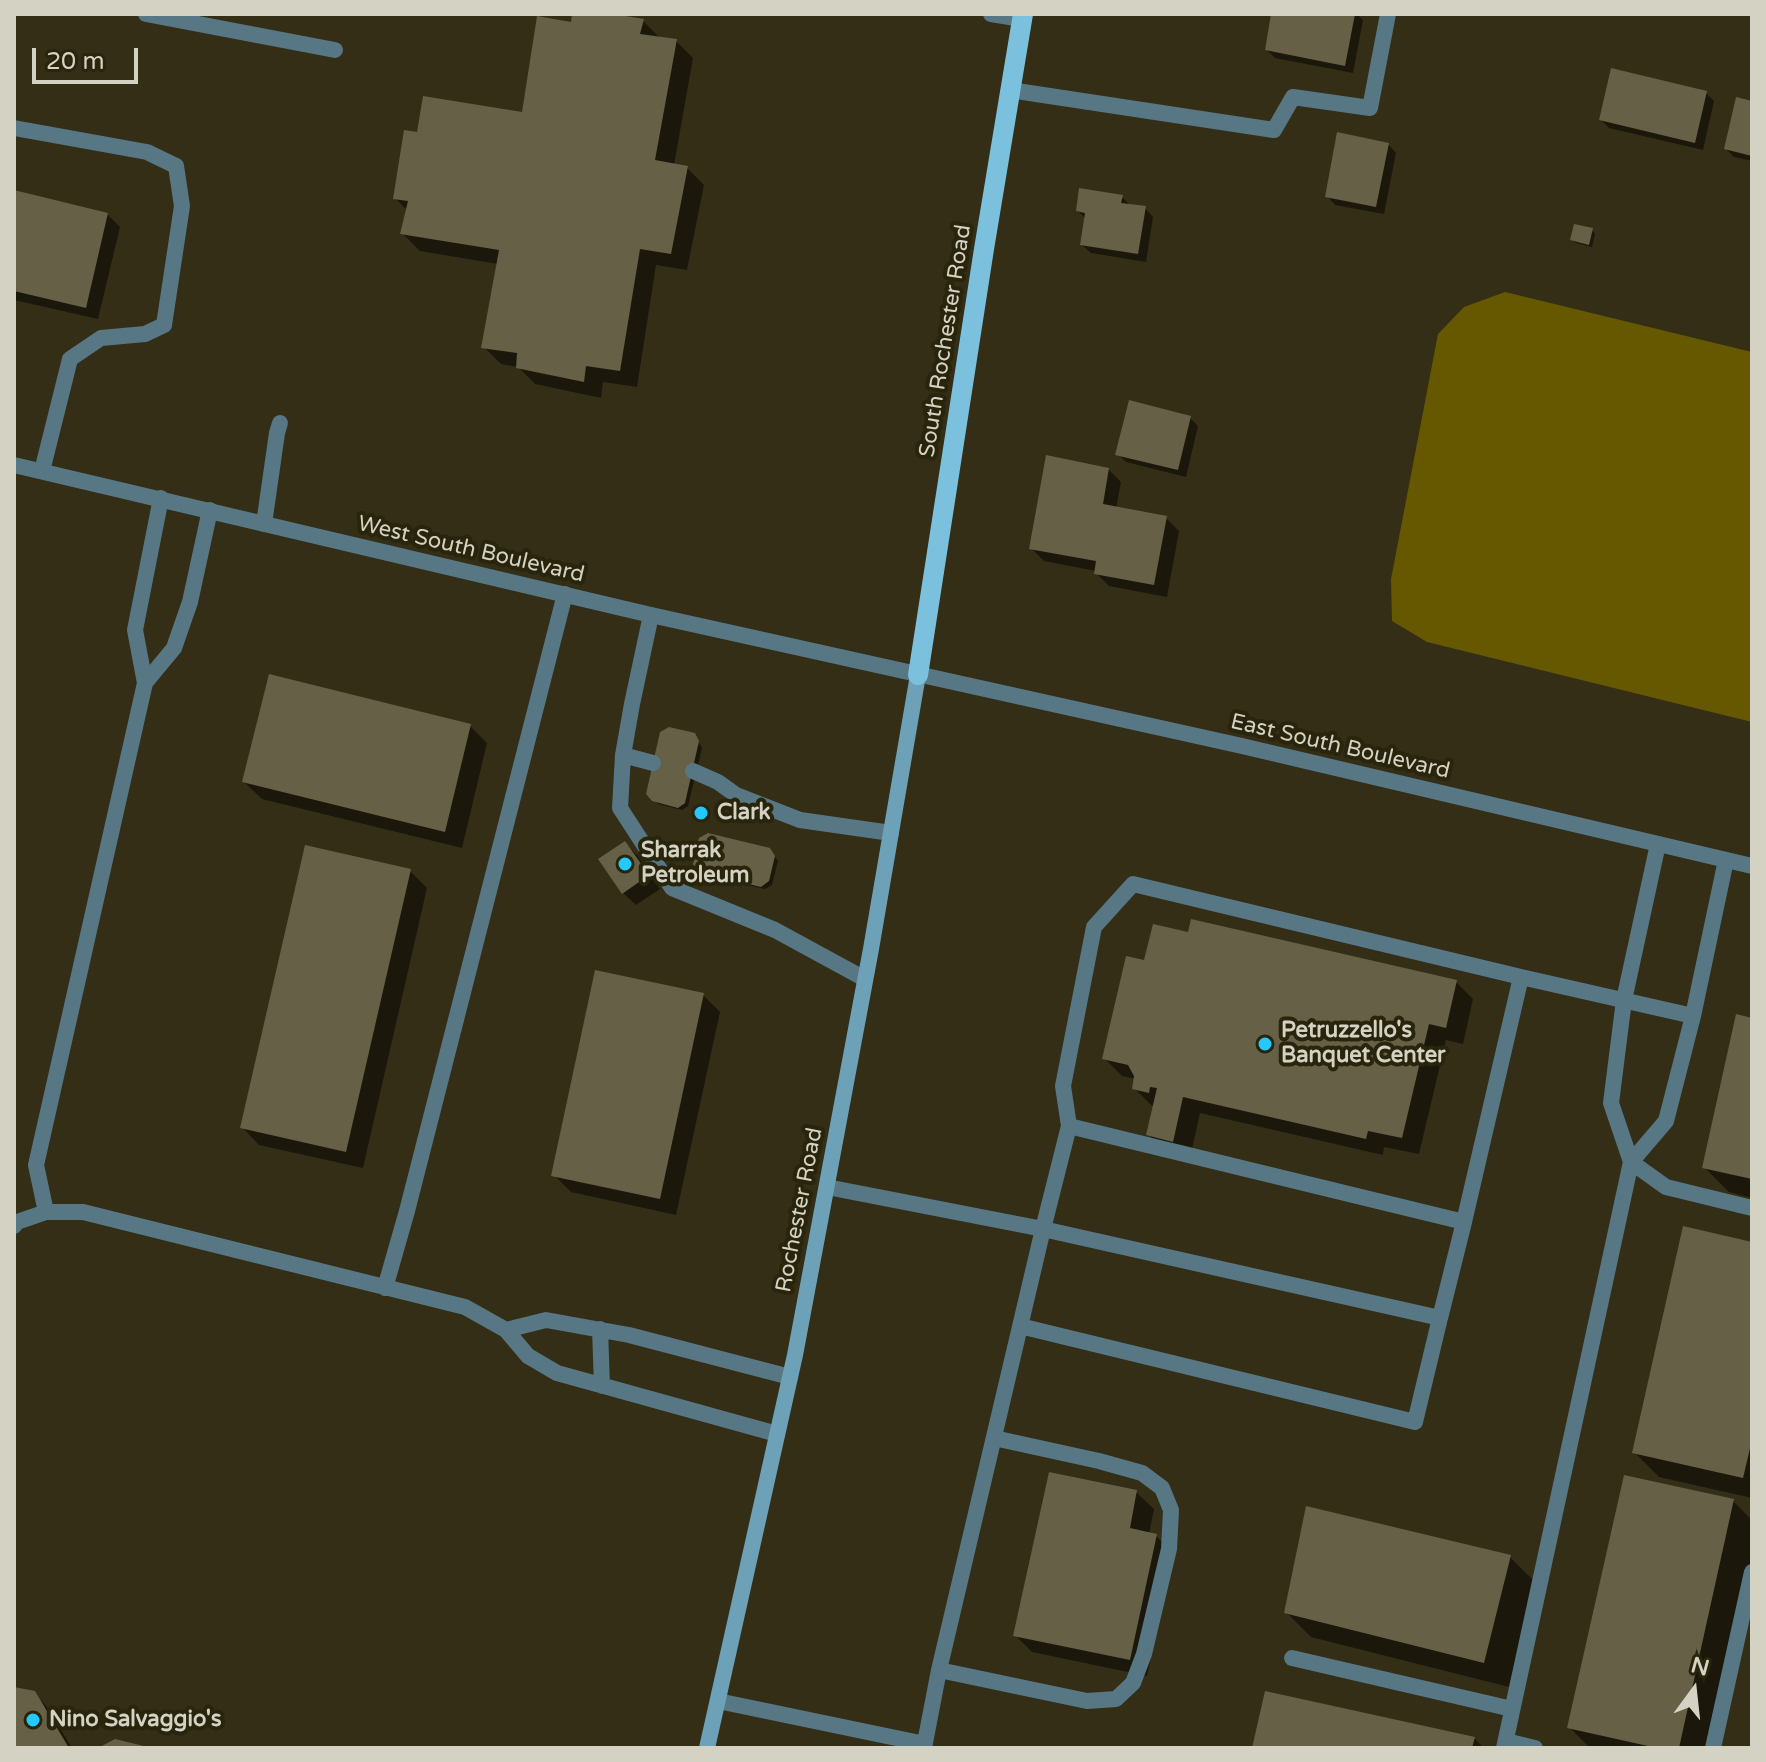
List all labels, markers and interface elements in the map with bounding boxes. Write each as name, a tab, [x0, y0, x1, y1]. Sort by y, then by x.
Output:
scale bar	[36, 32, 142, 82]
text: 20 m	[46, 47, 104, 76]
street label: South Rochester Road	[915, 223, 977, 459]
street label: West South Boulevard	[355, 511, 587, 589]
street label: East South Boulevard	[1228, 709, 1452, 785]
place label: Clark	[717, 800, 771, 826]
marker: Clark	[692, 804, 710, 822]
place label: Sharrak Petroleum	[641, 838, 749, 890]
marker: Sharrak Petroleum	[616, 855, 634, 873]
place label: Petruzzello's Banquet Center	[1281, 1018, 1446, 1070]
marker: Petruzzello's Banquet Center	[1256, 1035, 1274, 1053]
street label: Rochester Road	[771, 1125, 829, 1295]
north arrow	[1654, 1650, 1734, 1730]
text: N	[1688, 1652, 1712, 1682]
place label: Nino Salvaggio's	[49, 1707, 221, 1733]
marker: Nino Salvaggio's	[24, 1711, 42, 1729]

